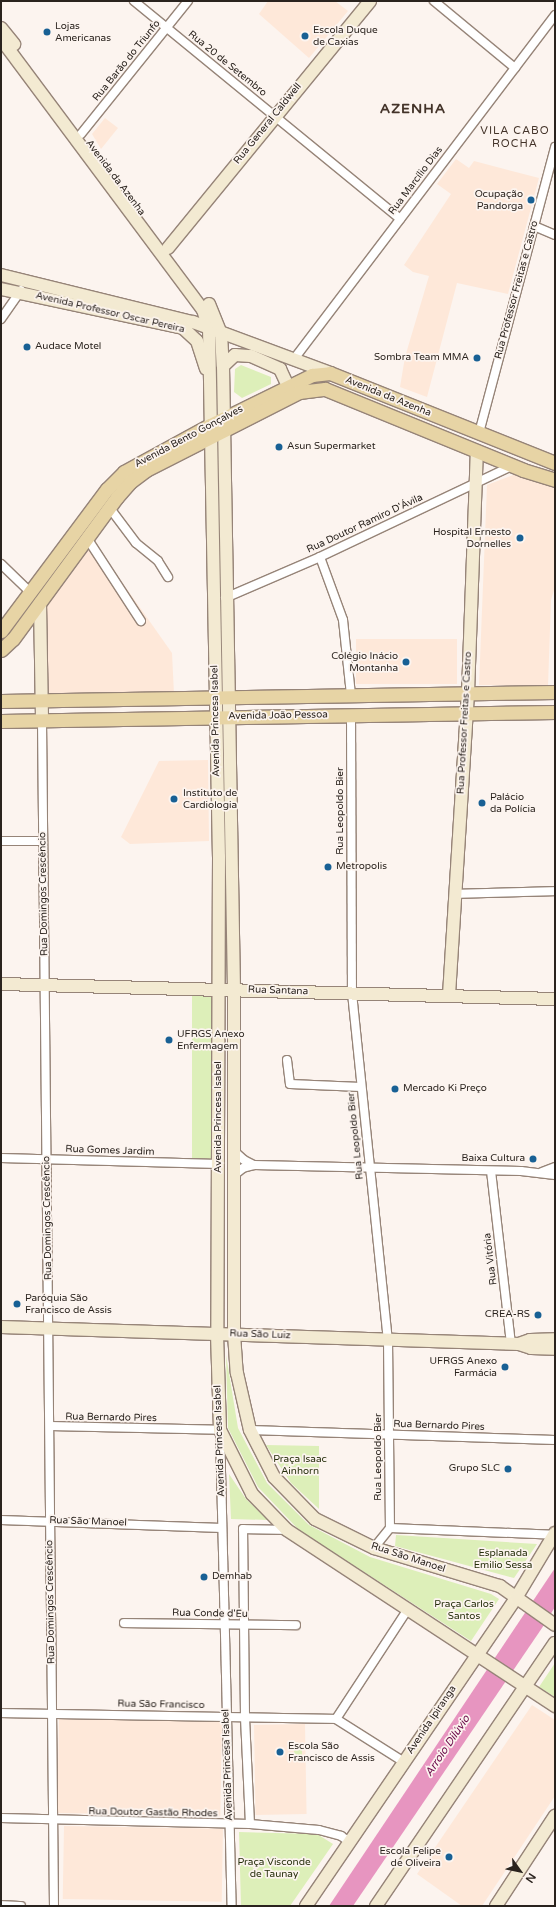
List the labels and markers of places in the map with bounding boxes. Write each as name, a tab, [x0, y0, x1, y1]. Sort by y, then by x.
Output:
place label: Lojas Americanas	[55, 20, 111, 44]
place label: Escola Duque de Caxias	[313, 24, 378, 48]
marker: Lojas Americanas	[42, 27, 52, 37]
marker: Escola Duque de Caxias	[300, 31, 310, 41]
place label: Ocupação Pandorga	[475, 188, 523, 212]
marker: Ocupação Pandorga	[526, 195, 536, 205]
place label: Audace Motel	[35, 341, 101, 353]
marker: Audace Motel	[22, 342, 32, 352]
place label: Sombra Team MMA	[374, 352, 469, 364]
marker: Sombra Team MMA	[472, 353, 482, 363]
place label: Asun Supermarket	[287, 441, 375, 453]
marker: Asun Supermarket	[274, 442, 284, 452]
place label: Hospital Ernesto Dornelles	[433, 526, 511, 550]
marker: Hospital Ernesto Dornelles	[514, 532, 526, 544]
place label: Colégio Inácio Montanha	[331, 650, 398, 674]
marker: Colégio Inácio Montanha	[401, 657, 411, 667]
place label: Instituto de Cardiologia	[183, 787, 237, 810]
place label: Palácio da Polícia	[490, 791, 536, 814]
marker: Instituto de Cardiologia	[168, 793, 180, 805]
marker: Palácio da Polícia	[477, 798, 487, 808]
place label: Metropolis	[336, 861, 387, 873]
marker: Metropolis	[323, 862, 333, 872]
place label: UFRGS Anexo Enfermagem	[177, 1028, 245, 1052]
marker: UFRGS Anexo Enfermagem	[164, 1035, 174, 1045]
place label: Mercado Ki Preço	[403, 1083, 487, 1095]
marker: Mercado Ki Preço	[390, 1084, 400, 1094]
place label: Baixa Cultura	[462, 1153, 525, 1165]
marker: Baixa Cultura	[528, 1154, 538, 1164]
place label: Paróquia São Francisco de Assis	[25, 1292, 112, 1316]
marker: Paróquia São Francisco de Assis	[12, 1299, 22, 1309]
place label: CREA-RS	[485, 1309, 530, 1321]
marker: CREA-RS	[533, 1310, 543, 1320]
place label: UFRGS Anexo Farmácia	[429, 1355, 497, 1378]
marker: UFRGS Anexo Farmácia	[500, 1362, 510, 1372]
place label: Grupo SLC	[449, 1463, 500, 1475]
marker: Grupo SLC	[503, 1464, 513, 1474]
place label: Demhab	[212, 1571, 252, 1583]
marker: Demhab	[199, 1572, 209, 1582]
place label: Escola São Francisco de Assis	[288, 1740, 375, 1764]
marker: Escola São Francisco de Assis	[275, 1747, 285, 1757]
place label: Escola Felipe de Oliveira	[380, 1845, 441, 1868]
marker: Escola Felipe de Oliveira	[444, 1852, 454, 1862]

